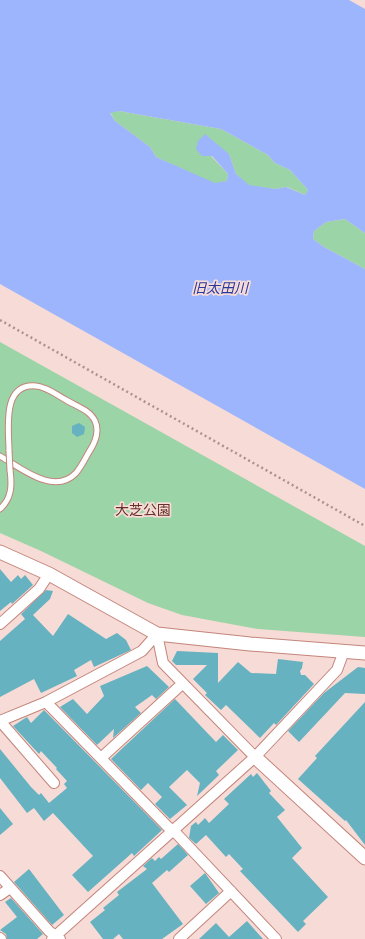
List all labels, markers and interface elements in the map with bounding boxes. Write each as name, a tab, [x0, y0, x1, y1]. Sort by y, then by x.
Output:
water label: 旧太田川	[192, 279, 250, 297]
district label: 大芝公園	[115, 501, 171, 519]

